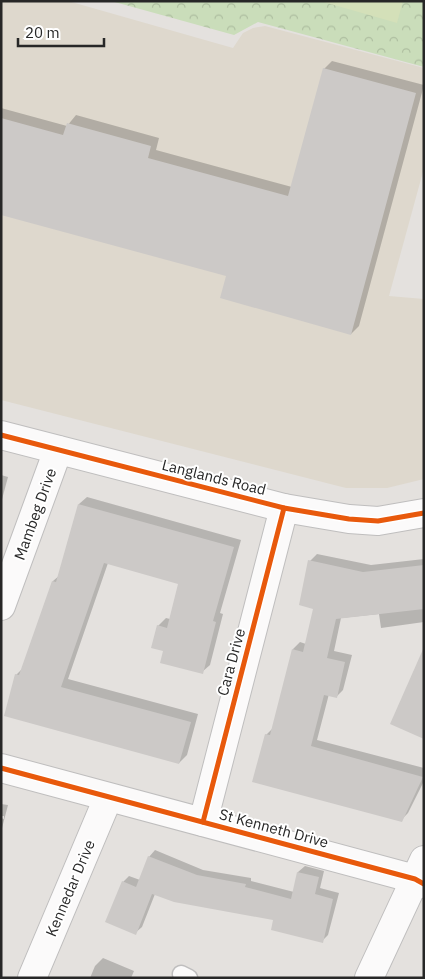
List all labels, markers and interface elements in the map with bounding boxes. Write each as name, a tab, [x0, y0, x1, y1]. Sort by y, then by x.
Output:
scale bar	[18, 15, 104, 47]
text: 20 m	[25, 23, 60, 42]
street label: Langlands Road	[160, 455, 268, 499]
street label: Mambeg Drive	[10, 465, 60, 563]
street label: Cara Drive	[213, 626, 249, 698]
street label: St Kenneth Drive	[217, 804, 331, 852]
street label: Kennedar Drive	[41, 837, 99, 939]

